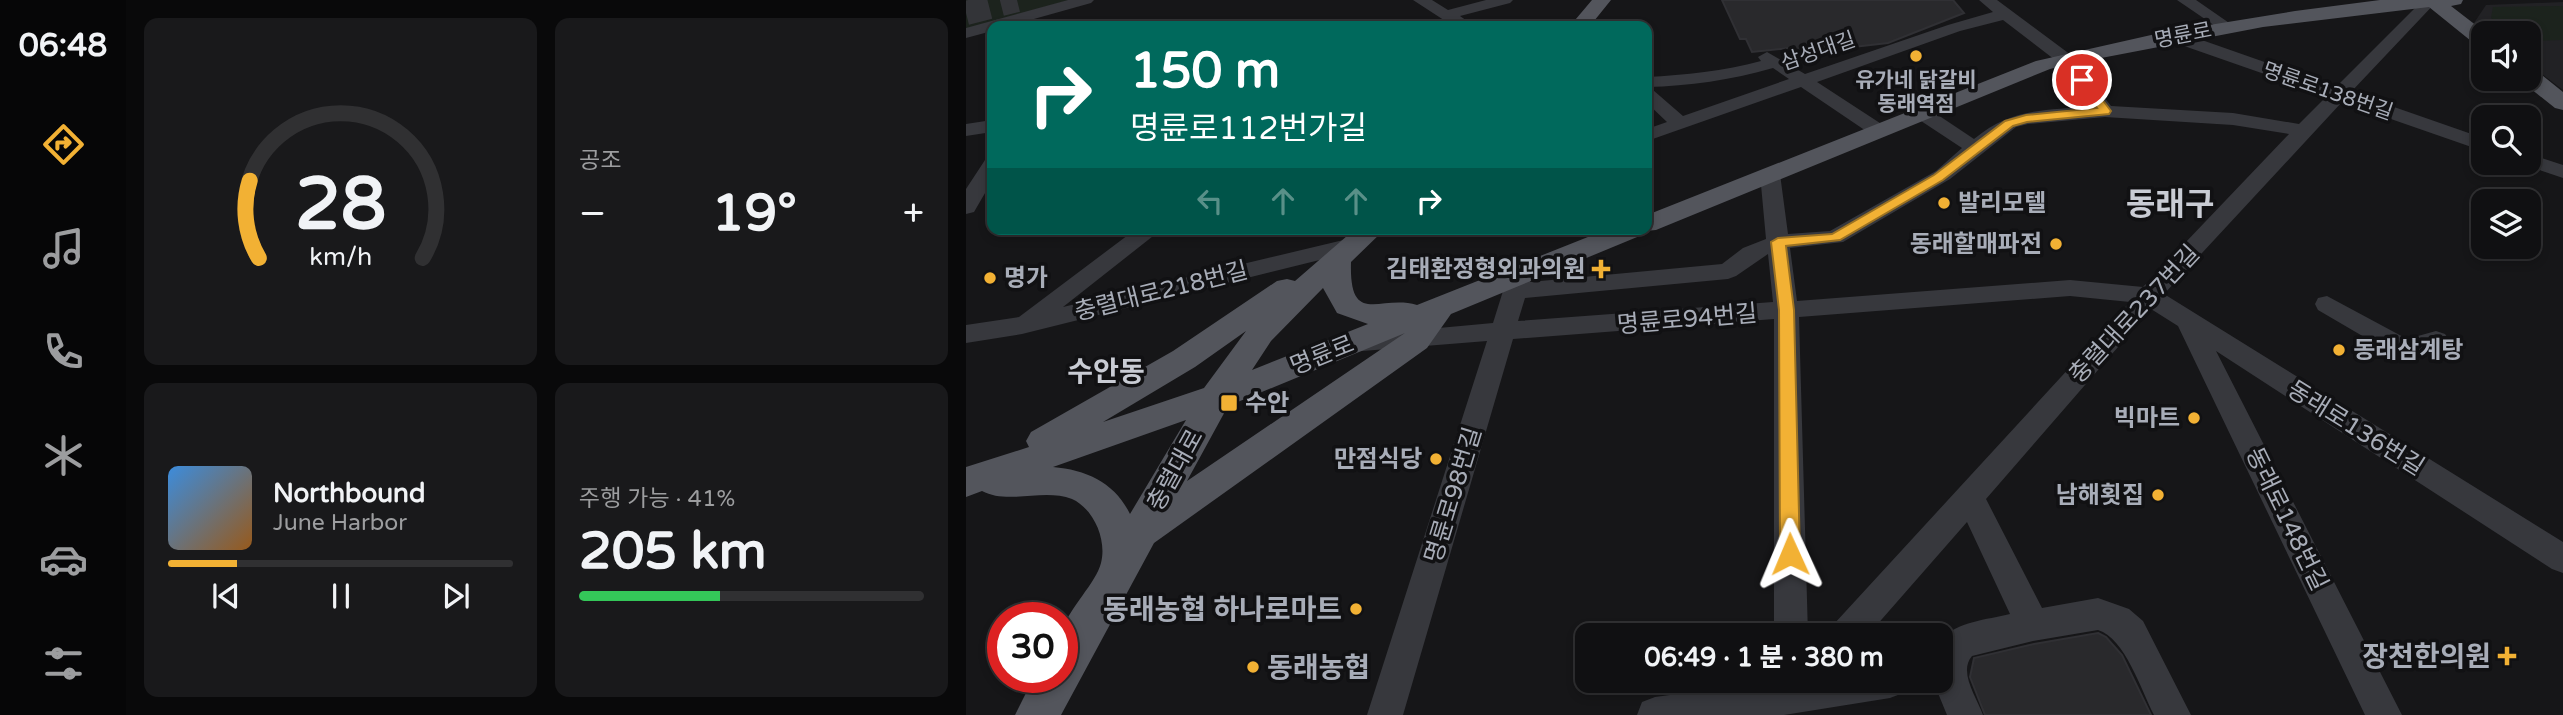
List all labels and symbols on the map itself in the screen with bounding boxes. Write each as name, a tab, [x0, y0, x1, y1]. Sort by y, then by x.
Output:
street label: 명륜로	[2152, 18, 2214, 53]
street label: 삼성대길	[1778, 27, 1859, 76]
marker: 유가네 닭갈비 동래역점	[1908, 48, 1924, 64]
pin	[2052, 50, 2112, 110]
street label: 명륜로138번길	[2259, 57, 2396, 125]
place label: 유가네 닭갈비 동래역점	[1855, 68, 1977, 117]
district label: 동래구	[2126, 186, 2214, 224]
place label: 발리모텔	[1958, 189, 2046, 218]
marker: 발리모텔	[1936, 195, 1952, 211]
place label: 동래할매파전	[1910, 230, 2042, 259]
marker: 동래할매파전	[2048, 236, 2064, 252]
street label: 충렬대로237번길	[2063, 239, 2206, 389]
place label: 김태환정형외과의원	[1386, 255, 1585, 284]
street label: 충렬대로218번길	[1071, 256, 1251, 327]
marker: 김태환정형외과의원	[1591, 259, 1611, 279]
place label: 명가	[1004, 264, 1048, 293]
marker: 명가	[982, 270, 998, 286]
street label: 명륜로94번길	[1616, 299, 1758, 340]
street label: 명륜로	[1286, 330, 1358, 381]
place label: 동래삼계탕	[2353, 336, 2463, 365]
marker: 동래삼계탕	[2331, 342, 2347, 358]
district label: 수안동	[1067, 355, 1145, 389]
street label: 동래로136번길	[2282, 375, 2429, 482]
place label: 수안	[1245, 389, 1289, 418]
marker: 수안	[1219, 393, 1239, 413]
place label: 빅마트	[2114, 404, 2180, 433]
marker: 빅마트	[2186, 410, 2202, 426]
street label: 명륜로98번길	[1419, 424, 1488, 567]
street label: 충렬대로	[1141, 425, 1210, 516]
street label: 동래로148번길	[2239, 443, 2334, 596]
place label: 만점식당	[1334, 445, 1422, 474]
marker: 만점식당	[1428, 451, 1444, 467]
place label: 남해횟집	[2056, 481, 2144, 510]
marker: 남해횟집	[2150, 487, 2166, 503]
position arrow	[1753, 517, 1827, 591]
place label: 동래농협 하나로마트	[1103, 593, 1342, 627]
marker: 동래농협 하나로마트	[1348, 601, 1364, 617]
speed limit sign: 30	[987, 602, 1078, 693]
place label: 장천한의원	[2362, 640, 2491, 674]
marker: 장천한의원	[2497, 646, 2517, 666]
place label: 동래농협	[1267, 651, 1370, 685]
marker: 동래농협	[1245, 659, 1261, 675]

